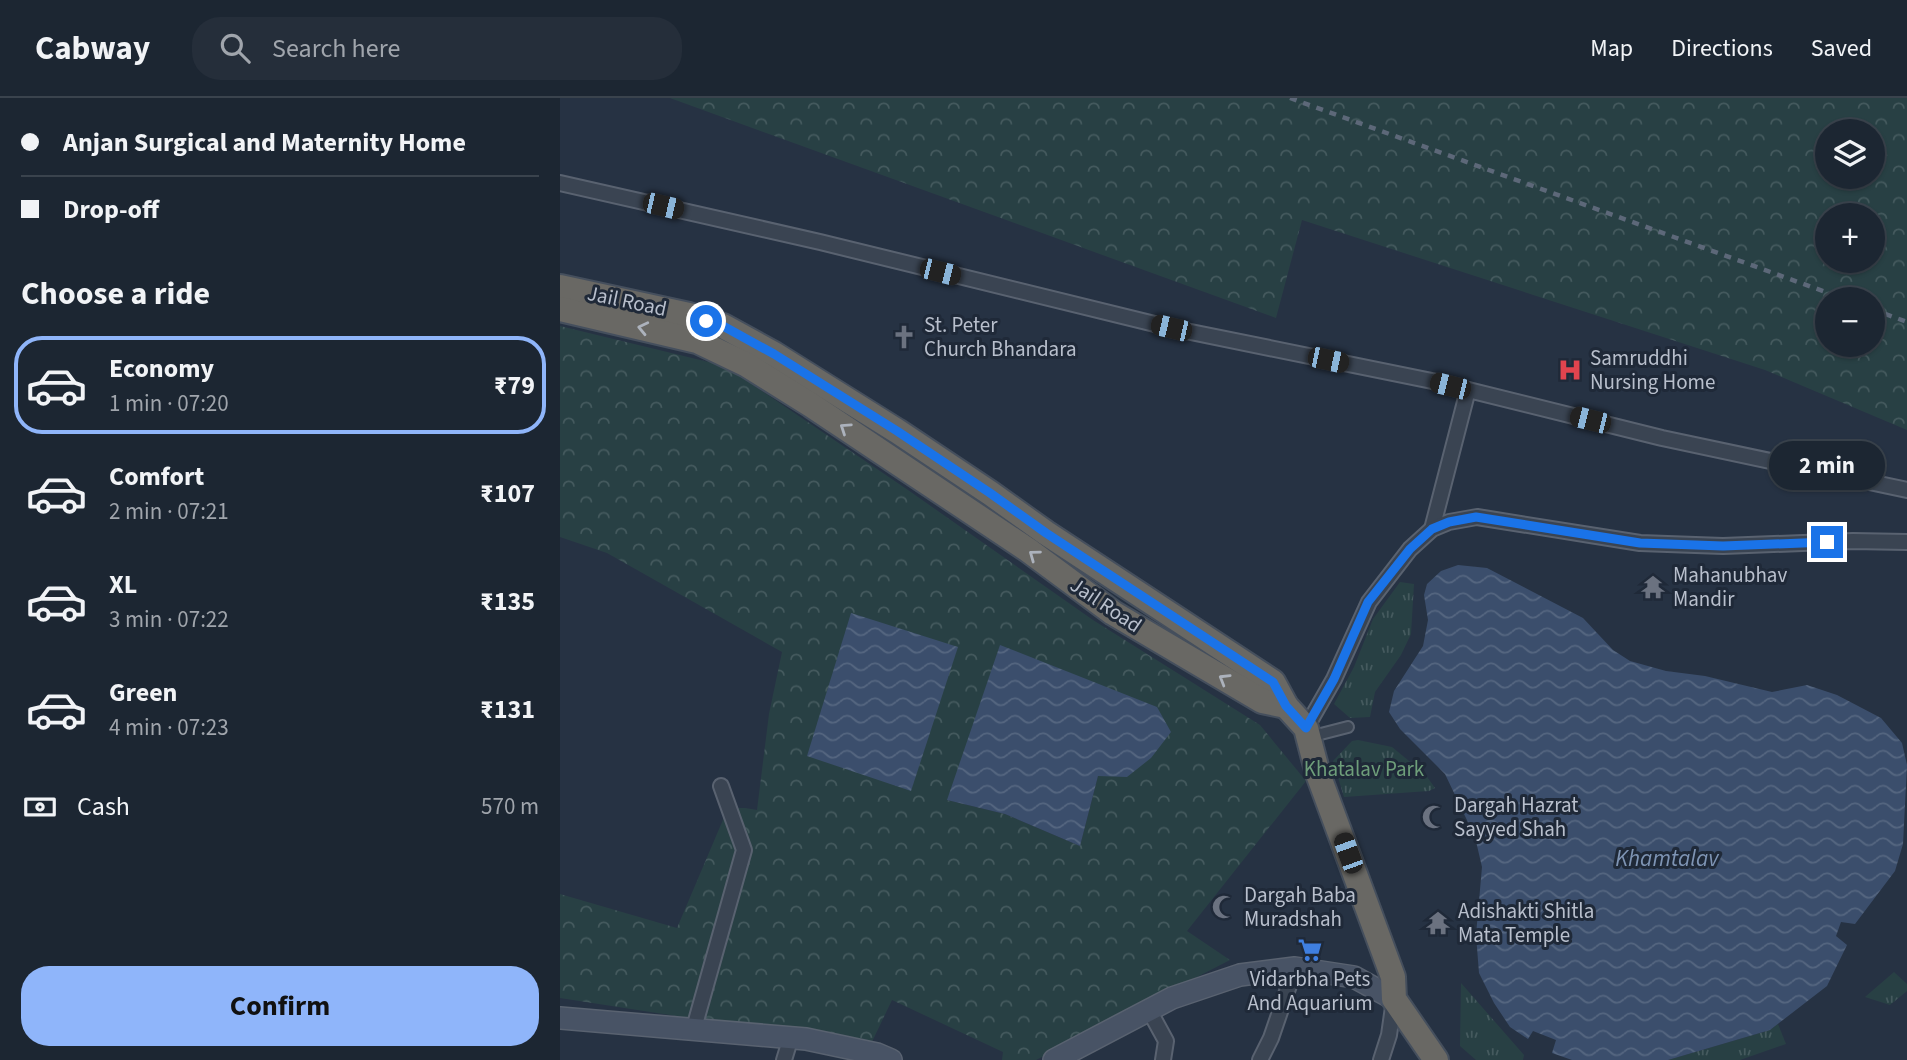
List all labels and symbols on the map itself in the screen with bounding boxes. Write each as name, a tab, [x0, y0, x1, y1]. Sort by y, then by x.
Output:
car	[641, 191, 686, 221]
car	[918, 257, 963, 287]
street label: Jail Road	[585, 278, 669, 324]
route start	[690, 305, 722, 337]
place label: St. Peter Church Bhandara	[924, 310, 1077, 364]
car	[1149, 313, 1194, 343]
one-way arrow	[637, 322, 649, 336]
church icon: St. Peter Church Bhandara	[890, 323, 918, 351]
place label: Samruddhi Nursing Home	[1590, 343, 1715, 397]
car	[1306, 345, 1351, 375]
hospital icon: Samruddhi Nursing Home	[1556, 356, 1584, 384]
car	[1428, 371, 1473, 401]
car	[1568, 405, 1613, 435]
one-way arrow	[840, 424, 853, 436]
callout: 2 min	[1769, 440, 1885, 490]
route end	[1811, 526, 1843, 558]
one-way arrow	[1029, 551, 1042, 563]
place label: Mahanubhav Mandir	[1673, 560, 1787, 614]
street label: Jail Road	[1064, 570, 1148, 640]
temple icon: Mahanubhav Mandir	[1639, 573, 1667, 601]
one-way arrow	[1219, 674, 1232, 687]
park label: Khatalav Park	[1304, 754, 1425, 784]
place label: Dargah Hazrat Sayyed Shah	[1454, 790, 1578, 844]
mosque icon: Dargah Hazrat Sayyed Shah	[1420, 803, 1448, 831]
car	[1331, 830, 1366, 876]
water label: Khamtalav	[1615, 842, 1720, 875]
place label: Dargah Baba Muradshah	[1244, 880, 1356, 934]
mosque icon: Dargah Baba Muradshah	[1210, 893, 1238, 921]
place label: Adishakti Shitla Mata Temple	[1458, 896, 1594, 950]
temple icon: Adishakti Shitla Mata Temple	[1424, 909, 1452, 937]
supermarket icon: Vidarbha Pets And Aquarium	[1296, 936, 1324, 964]
place label: Vidarbha Pets And Aquarium	[1247, 964, 1373, 1018]

